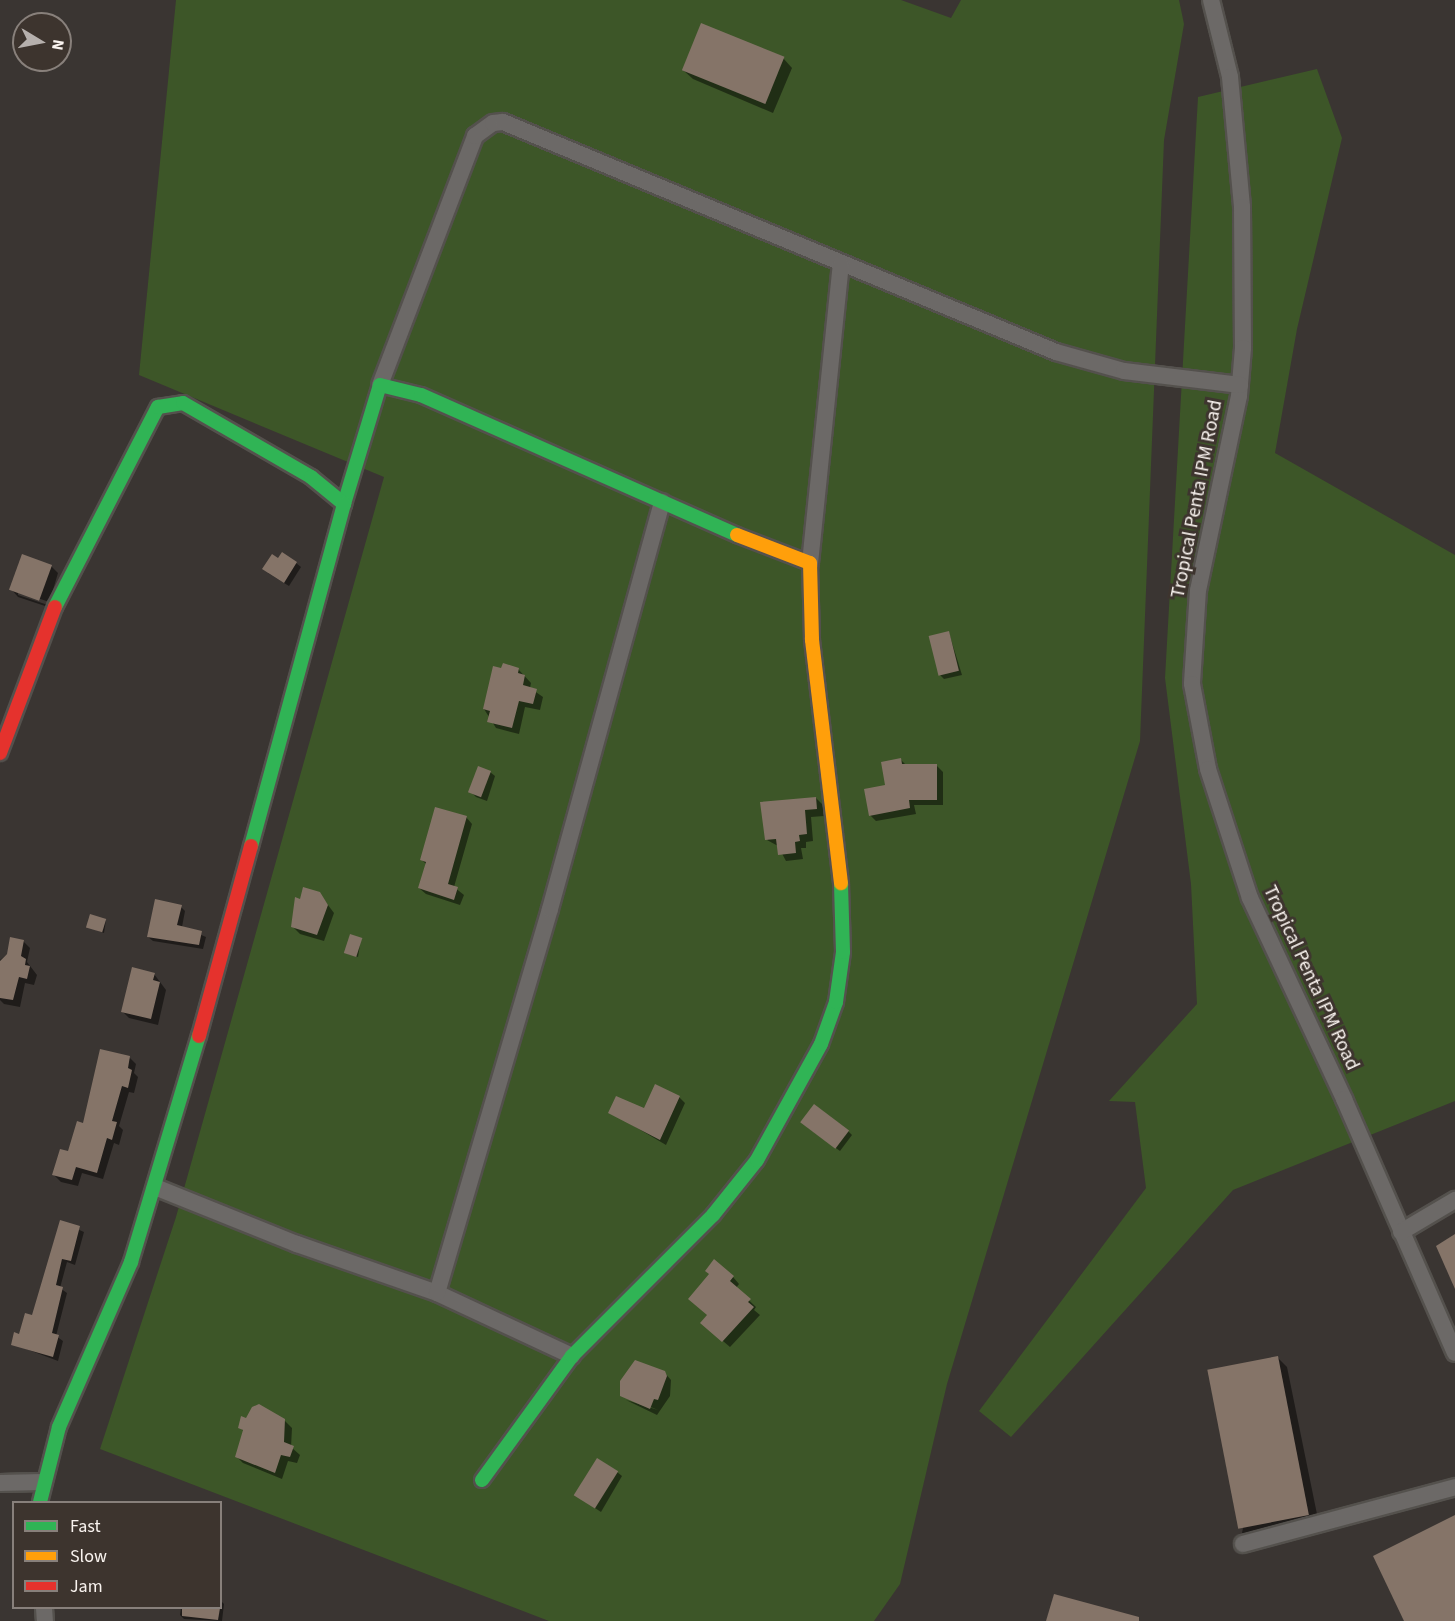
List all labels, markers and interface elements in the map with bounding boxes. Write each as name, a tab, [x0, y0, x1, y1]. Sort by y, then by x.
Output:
north arrow	[12, 12, 72, 72]
text: N	[46, 38, 70, 52]
street label: Tropical Penta IPM Road	[1166, 398, 1228, 600]
street label: Tropical Penta IPM Road	[1258, 882, 1364, 1074]
legend	[12, 1501, 222, 1609]
text: Fast	[70, 1514, 101, 1539]
text: Slow	[70, 1544, 107, 1569]
text: Jam	[70, 1574, 103, 1599]

